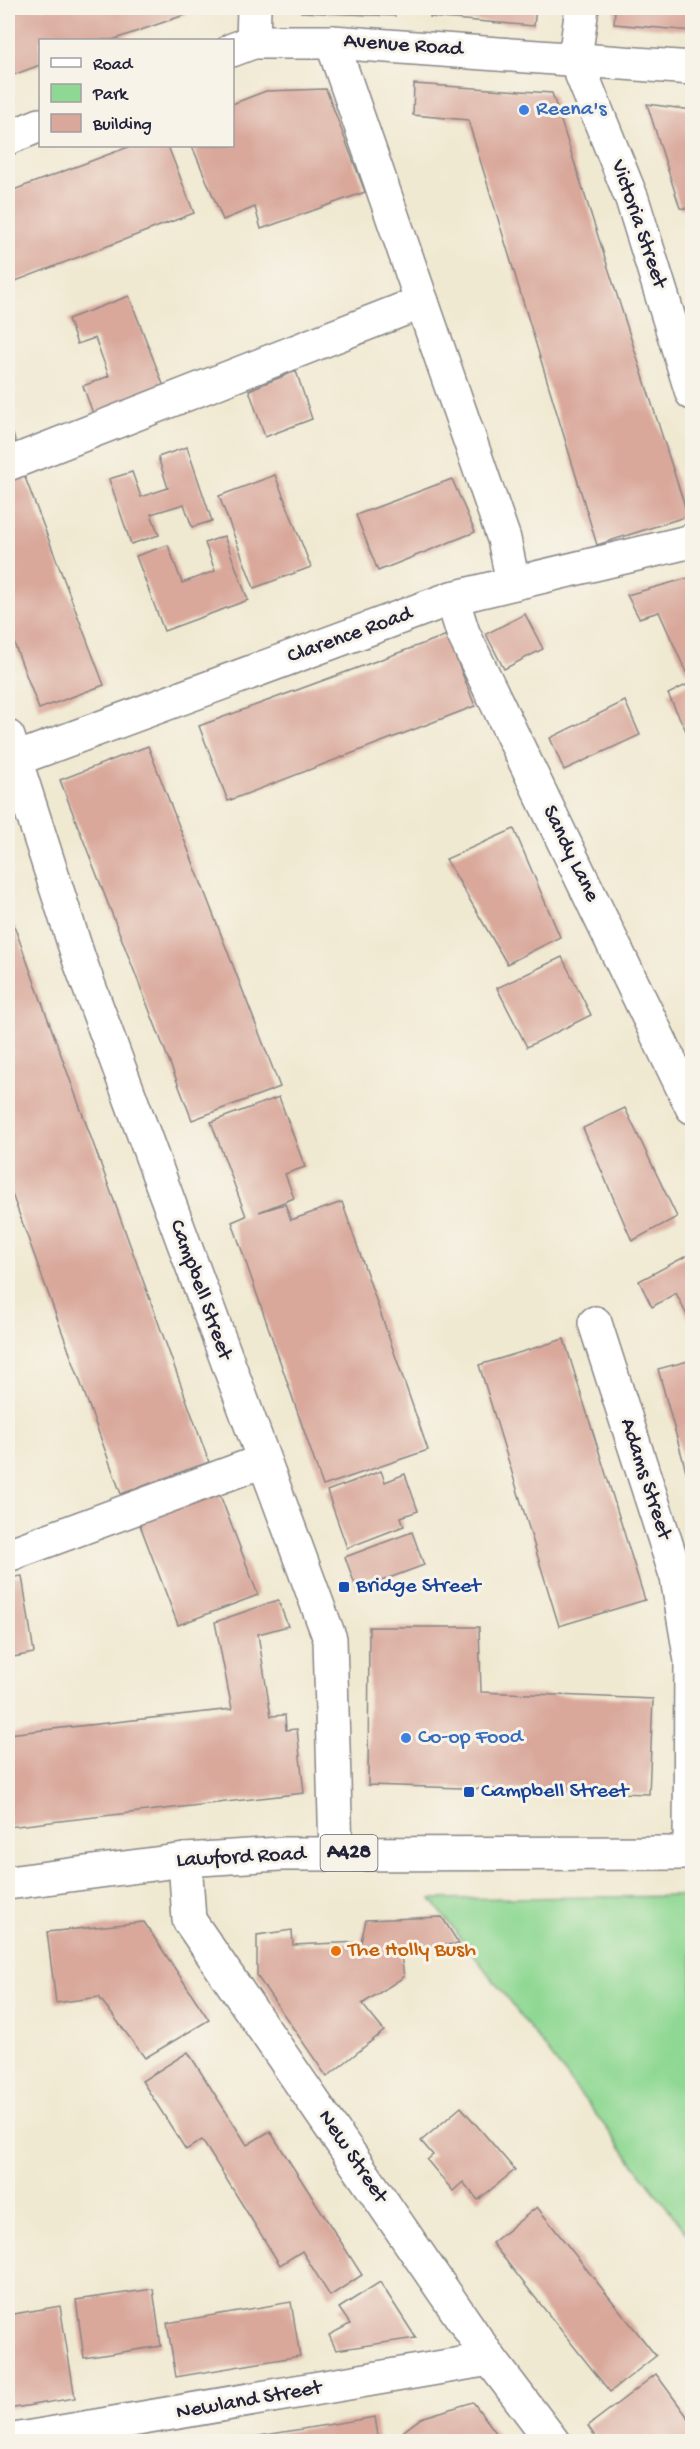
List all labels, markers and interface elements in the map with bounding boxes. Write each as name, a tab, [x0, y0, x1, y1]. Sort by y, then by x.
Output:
street label: Avenue Road	[343, 29, 466, 63]
legend	[39, 39, 234, 147]
text: Road	[93, 55, 134, 76]
text: Park	[92, 85, 129, 106]
place label: Reena's	[536, 97, 607, 123]
marker: Reena's	[517, 103, 531, 117]
text: Building	[92, 115, 152, 136]
street label: Victoria Street	[604, 156, 673, 293]
street label: Clarence Road	[284, 601, 418, 671]
street label: Sandy Lane	[536, 802, 605, 907]
street label: Campbell Street	[163, 1216, 238, 1365]
street label: Adams Street	[613, 1415, 677, 1545]
place label: Bridge Street	[355, 1574, 482, 1600]
marker: Bridge Street	[337, 1580, 351, 1594]
place label: Co-op Food	[418, 1725, 525, 1751]
marker: Co-op Food	[399, 1731, 413, 1745]
place label: Campbell Street	[481, 1779, 630, 1805]
marker: Campbell Street	[462, 1785, 476, 1799]
road number: A428	[320, 1835, 378, 1871]
street label: Lawford Road	[176, 1842, 308, 1874]
place label: The Holly Bush	[346, 1938, 476, 1964]
marker: The Holly Bush	[329, 1944, 343, 1958]
street label: New Street	[311, 2106, 394, 2210]
street label: Newland Street	[174, 2375, 326, 2427]

